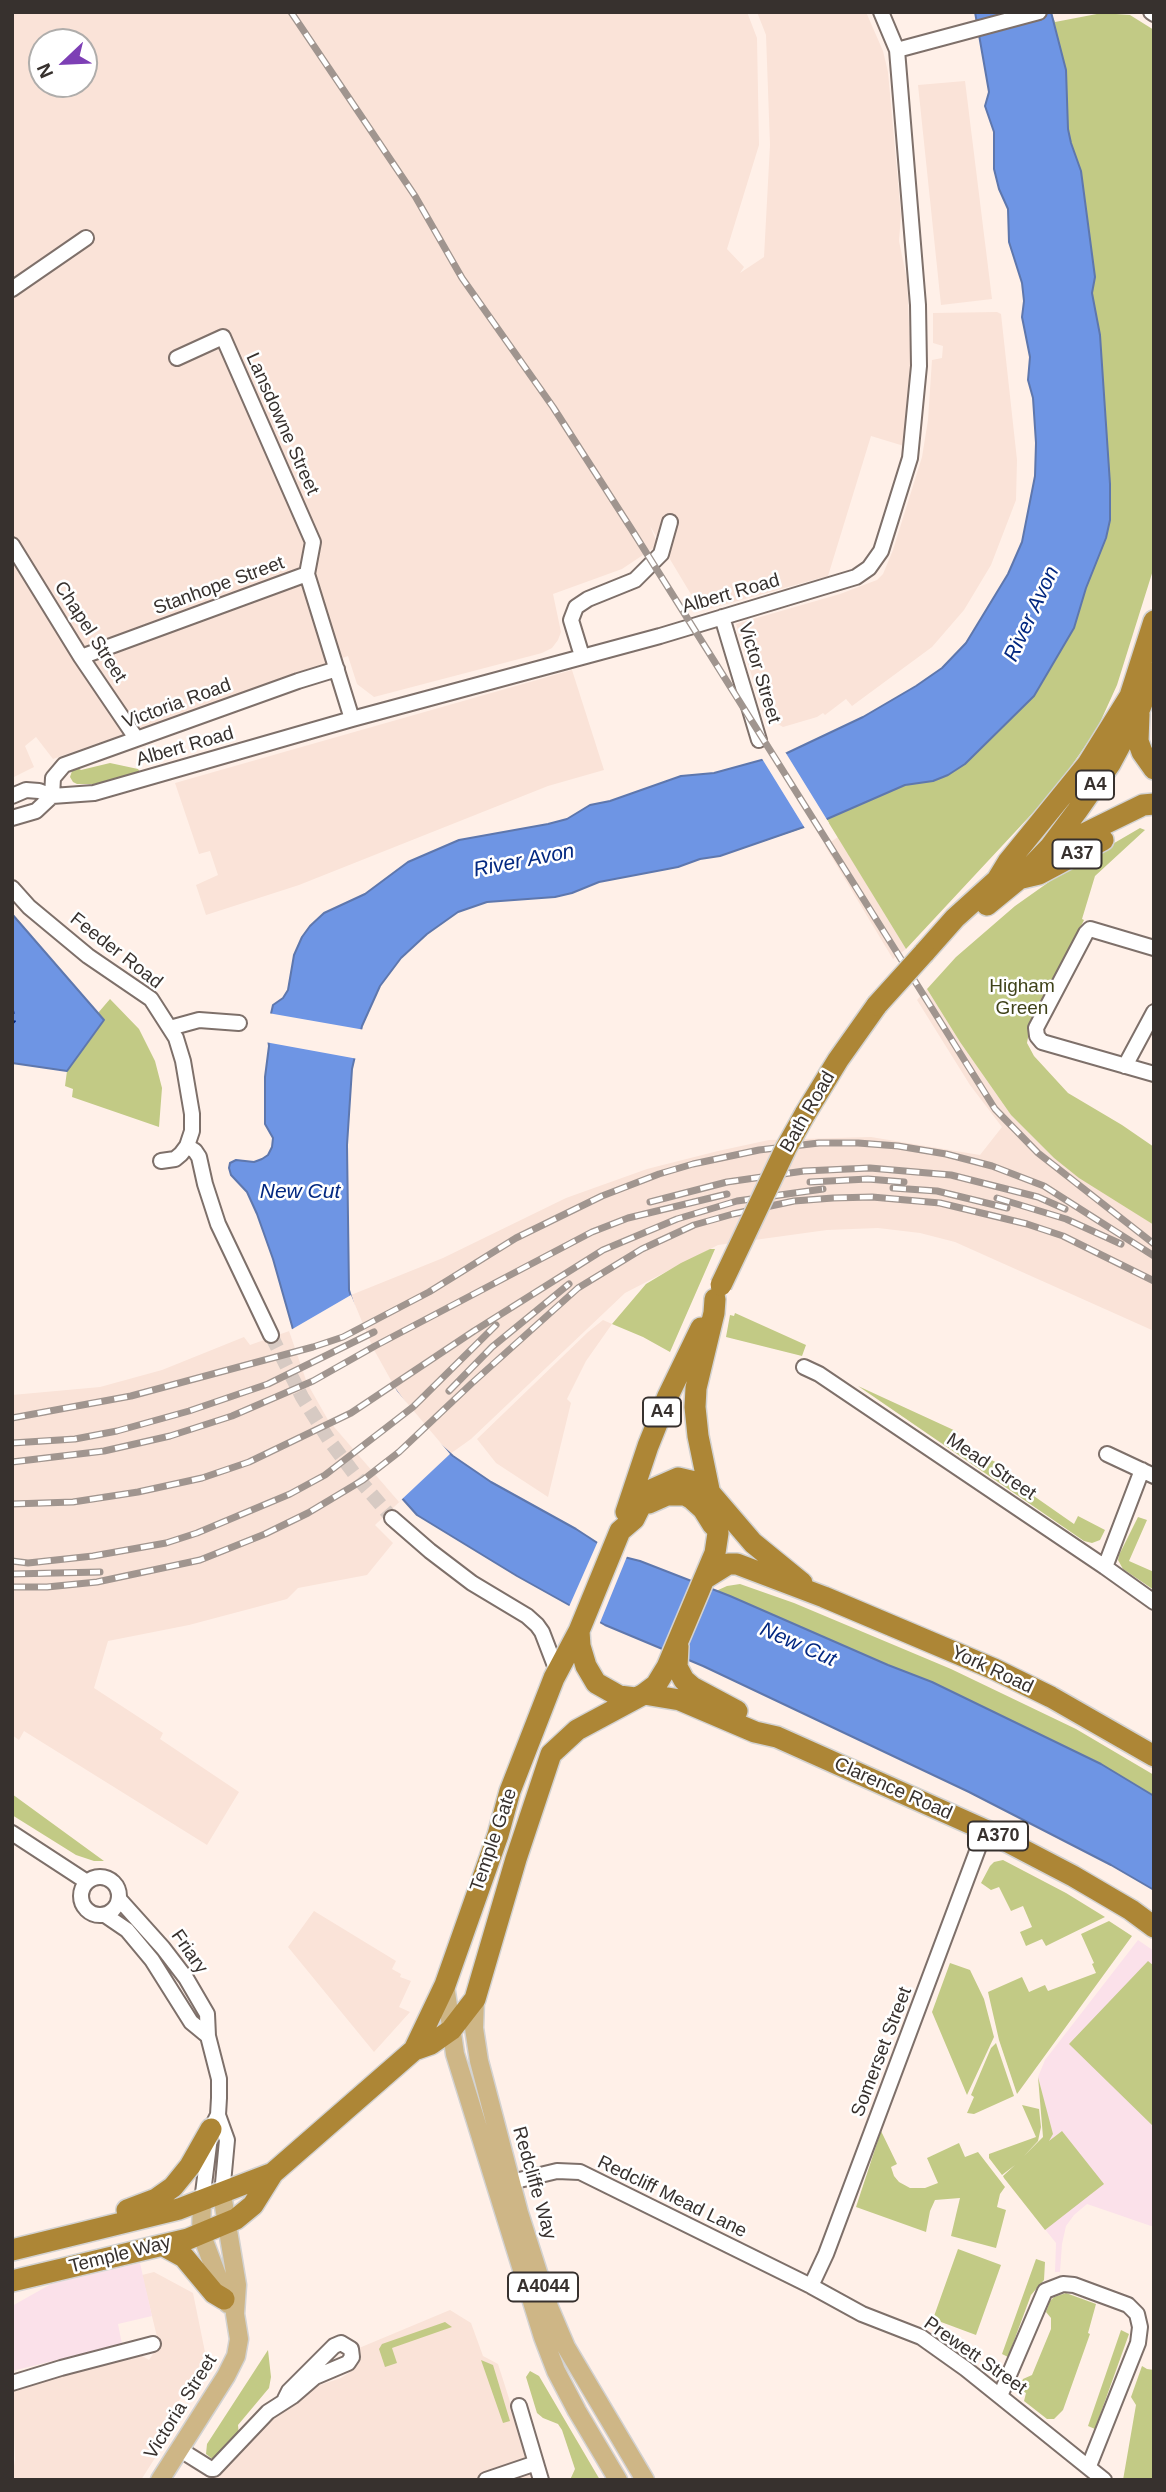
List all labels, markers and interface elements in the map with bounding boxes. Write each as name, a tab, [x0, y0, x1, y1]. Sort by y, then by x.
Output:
north arrow	[28, 28, 98, 98]
text: N	[33, 60, 57, 81]
street label: Lansdowne Street	[240, 349, 324, 499]
street label: Stanhope Street	[151, 552, 287, 620]
water label: River Avon	[999, 562, 1065, 666]
street label: Albert Road	[680, 569, 782, 619]
street label: Chapel Street	[49, 577, 131, 687]
street label: Victor Street	[733, 620, 785, 726]
street label: Victoria Road	[120, 674, 234, 734]
street label: Albert Road	[134, 722, 236, 772]
road number: A4	[1076, 770, 1114, 800]
water label: River Avon	[471, 839, 577, 883]
road number: A37	[1052, 840, 1102, 868]
street label: Feeder Road	[65, 908, 167, 994]
park label: Higham Green	[989, 976, 1055, 1020]
street label: Bath Road	[776, 1067, 840, 1157]
water label: New Cut	[260, 1179, 340, 1205]
road number: A4	[643, 1398, 681, 1427]
street label: Mead Street	[942, 1429, 1040, 1505]
water label: New Cut	[756, 1617, 840, 1673]
street label: York Road	[947, 1641, 1037, 1699]
street label: Clarence Road	[830, 1753, 956, 1825]
street label: Temple Gate	[466, 1785, 522, 1895]
road number: A370	[968, 1822, 1028, 1850]
street label: Friary	[166, 1926, 212, 1978]
street label: Somerset Street	[847, 1984, 917, 2120]
street label: Redcliffe Way	[507, 2124, 561, 2242]
street label: Redcliff Mead Lane	[594, 2151, 750, 2243]
street label: Temple Way	[67, 2231, 173, 2279]
road number: A4044	[508, 2272, 578, 2302]
street label: Prewett Street	[919, 2312, 1031, 2400]
street label: Victoria Street	[140, 2351, 222, 2463]

